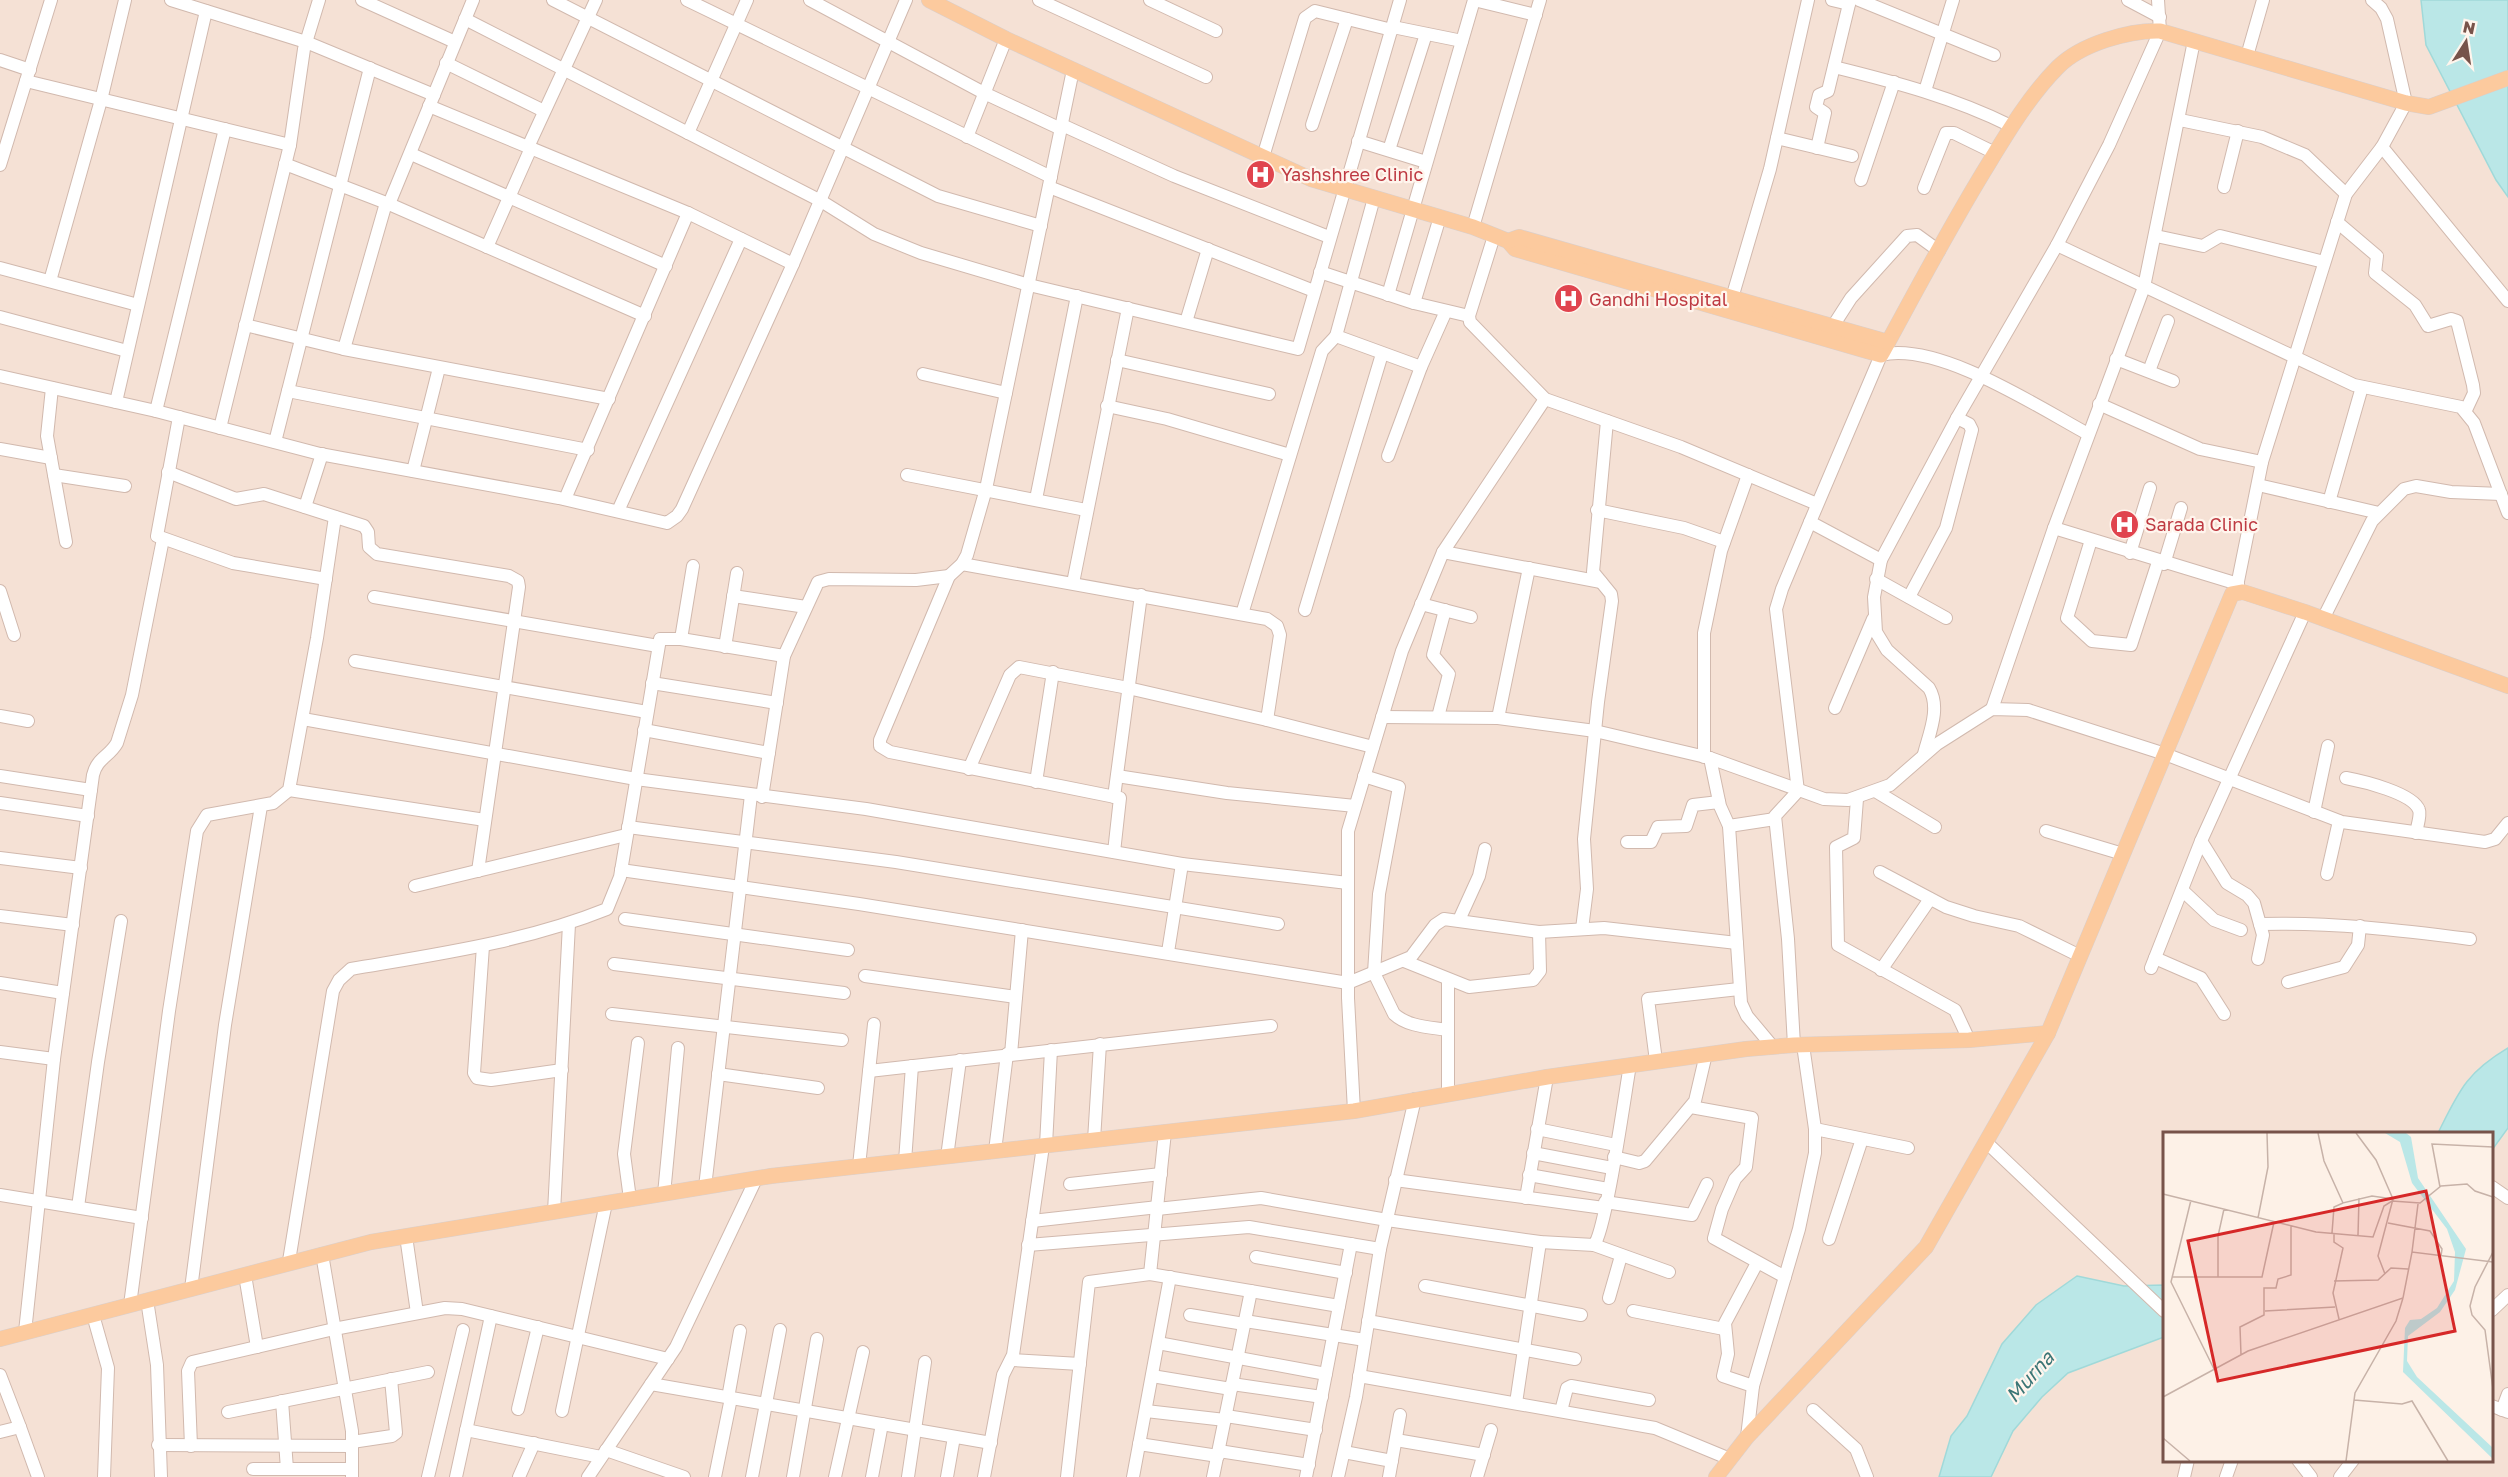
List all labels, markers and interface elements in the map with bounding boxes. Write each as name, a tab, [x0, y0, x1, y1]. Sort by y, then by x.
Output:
north arrow	[2436, 12, 2496, 72]
text: N	[2461, 16, 2477, 38]
hospital icon: Yashshree Clinic	[1244, 158, 1276, 190]
place label: Yashshree Clinic	[1281, 163, 1423, 185]
hospital icon: Gandhi Hospital	[1552, 283, 1584, 315]
place label: Gandhi Hospital	[1589, 288, 1728, 310]
hospital icon: Sarada Clinic	[2108, 508, 2140, 540]
place label: Sarada Clinic	[2145, 513, 2258, 535]
inset map	[2163, 1132, 2493, 1462]
water label: Murna	[2000, 1345, 2059, 1407]

